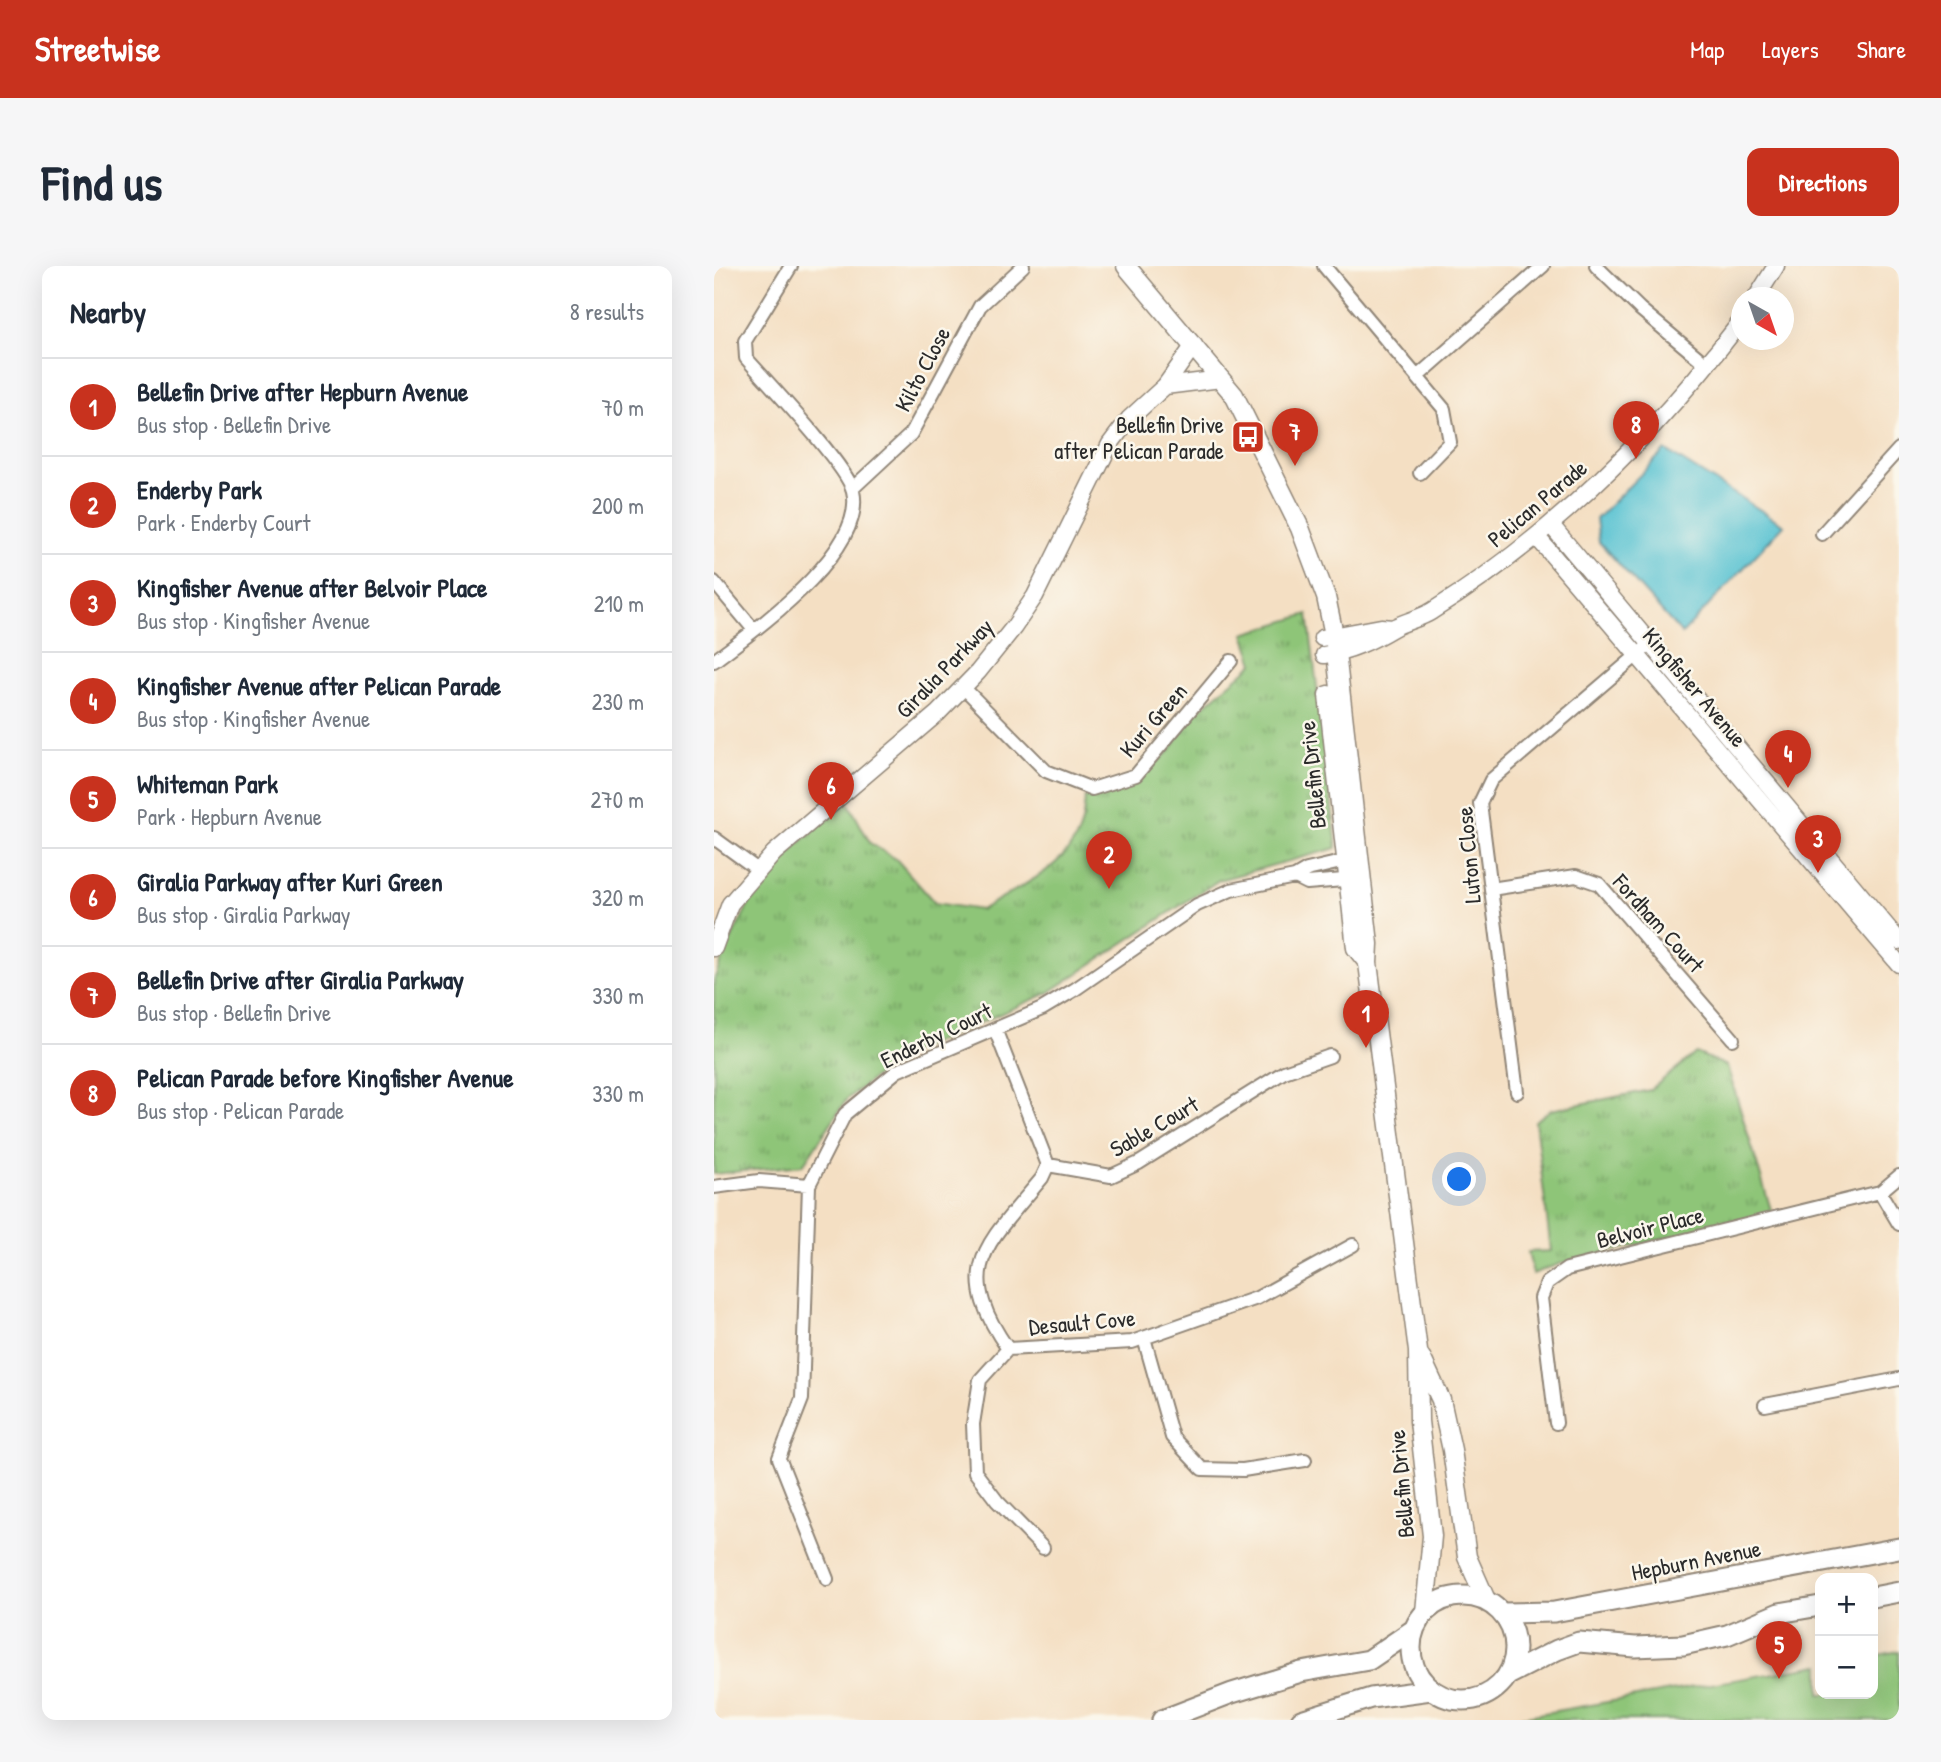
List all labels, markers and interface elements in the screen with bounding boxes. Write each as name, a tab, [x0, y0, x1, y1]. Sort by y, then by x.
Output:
text: Streetwise	[35, 27, 160, 71]
text: Map	[1690, 33, 1724, 65]
text: Layers	[1762, 33, 1819, 65]
text: Share	[1857, 33, 1906, 65]
button: Directions	[1747, 148, 1899, 216]
text: Find us	[42, 149, 162, 215]
north arrow	[1731, 287, 1794, 350]
text: Nearby	[70, 292, 146, 332]
text: 8 results	[570, 296, 644, 327]
street label: Kilto Close	[887, 321, 957, 417]
text: Bellefin Drive after Hepburn Avenue	[137, 374, 468, 409]
text: 1	[89, 392, 97, 423]
text: 70 m	[601, 392, 644, 423]
pin: 8	[1613, 401, 1659, 459]
pin: 7	[1272, 408, 1318, 466]
text: Bus stop · Bellefin Drive	[137, 409, 331, 440]
place label: Bellefin Drive after Pelican Parade	[1054, 409, 1224, 466]
bus stop icon: Bellefin Drive after Pelican Parade	[1229, 418, 1267, 456]
street label: Pelican Parade	[1481, 452, 1593, 554]
text: Enderby Park	[137, 472, 262, 507]
text: 2	[88, 490, 98, 521]
text: 200 m	[592, 490, 644, 521]
text: Park · Enderby Court	[137, 507, 311, 538]
text: Kingfisher Avenue after Belvoir Place	[137, 570, 487, 605]
text: 3	[88, 588, 98, 619]
text: 210 m	[594, 588, 644, 619]
text: Bus stop · Kingfisher Avenue	[137, 605, 370, 636]
street label: Giralia Parkway	[889, 611, 1000, 725]
street label: Kingfisher Avenue	[1636, 621, 1754, 753]
text: Kingfisher Avenue after Pelican Parade	[137, 668, 501, 703]
street label: Kuri Green	[1112, 676, 1194, 764]
text: 4	[89, 686, 97, 717]
text: 230 m	[592, 686, 644, 717]
text: Bus stop · Kingfisher Avenue	[137, 703, 370, 734]
street label: Bellefin Drive	[1291, 720, 1333, 830]
pin: 4	[1765, 730, 1811, 788]
pin: 6	[808, 762, 854, 820]
text: Whiteman Park	[137, 766, 278, 801]
text: 5	[88, 784, 98, 815]
text: 270 m	[591, 784, 644, 815]
text: Park · Hepburn Avenue	[137, 801, 322, 832]
street label: Luton Close	[1448, 806, 1488, 904]
pin: 3	[1795, 815, 1841, 873]
pin: 2	[1086, 831, 1132, 889]
text: Giralia Parkway after Kuri Green	[137, 864, 443, 899]
street label: Fordham Court	[1606, 866, 1712, 980]
text: 6	[88, 882, 98, 913]
text: 320 m	[592, 882, 644, 913]
text: Bus stop · Giralia Parkway	[137, 899, 351, 930]
text: Bellefin Drive after Giralia Parkway	[137, 962, 464, 997]
text: 7	[87, 980, 99, 1011]
text: 330 m	[592, 980, 644, 1011]
pin: 1	[1343, 990, 1389, 1048]
street label: Enderby Court	[875, 994, 998, 1075]
text: Bus stop · Bellefin Drive	[137, 997, 331, 1028]
text: Pelican Parade before Kingfisher Avenue	[137, 1060, 514, 1095]
text: 8	[88, 1078, 98, 1109]
text: 330 m	[592, 1078, 644, 1109]
street label: Sable Court	[1104, 1088, 1205, 1164]
text: Bus stop · Pelican Parade	[137, 1095, 344, 1126]
your location	[1442, 1162, 1476, 1196]
street label: Belvoir Place	[1593, 1199, 1707, 1255]
street label: Desault Cove	[1028, 1302, 1136, 1342]
street label: Bellefin Drive	[1381, 1429, 1421, 1539]
street label: Hepburn Avenue	[1629, 1532, 1763, 1588]
map controls	[1815, 1573, 1878, 1699]
button: +	[1815, 1573, 1878, 1636]
pin: 5	[1756, 1621, 1802, 1679]
button: −	[1815, 1636, 1878, 1699]

